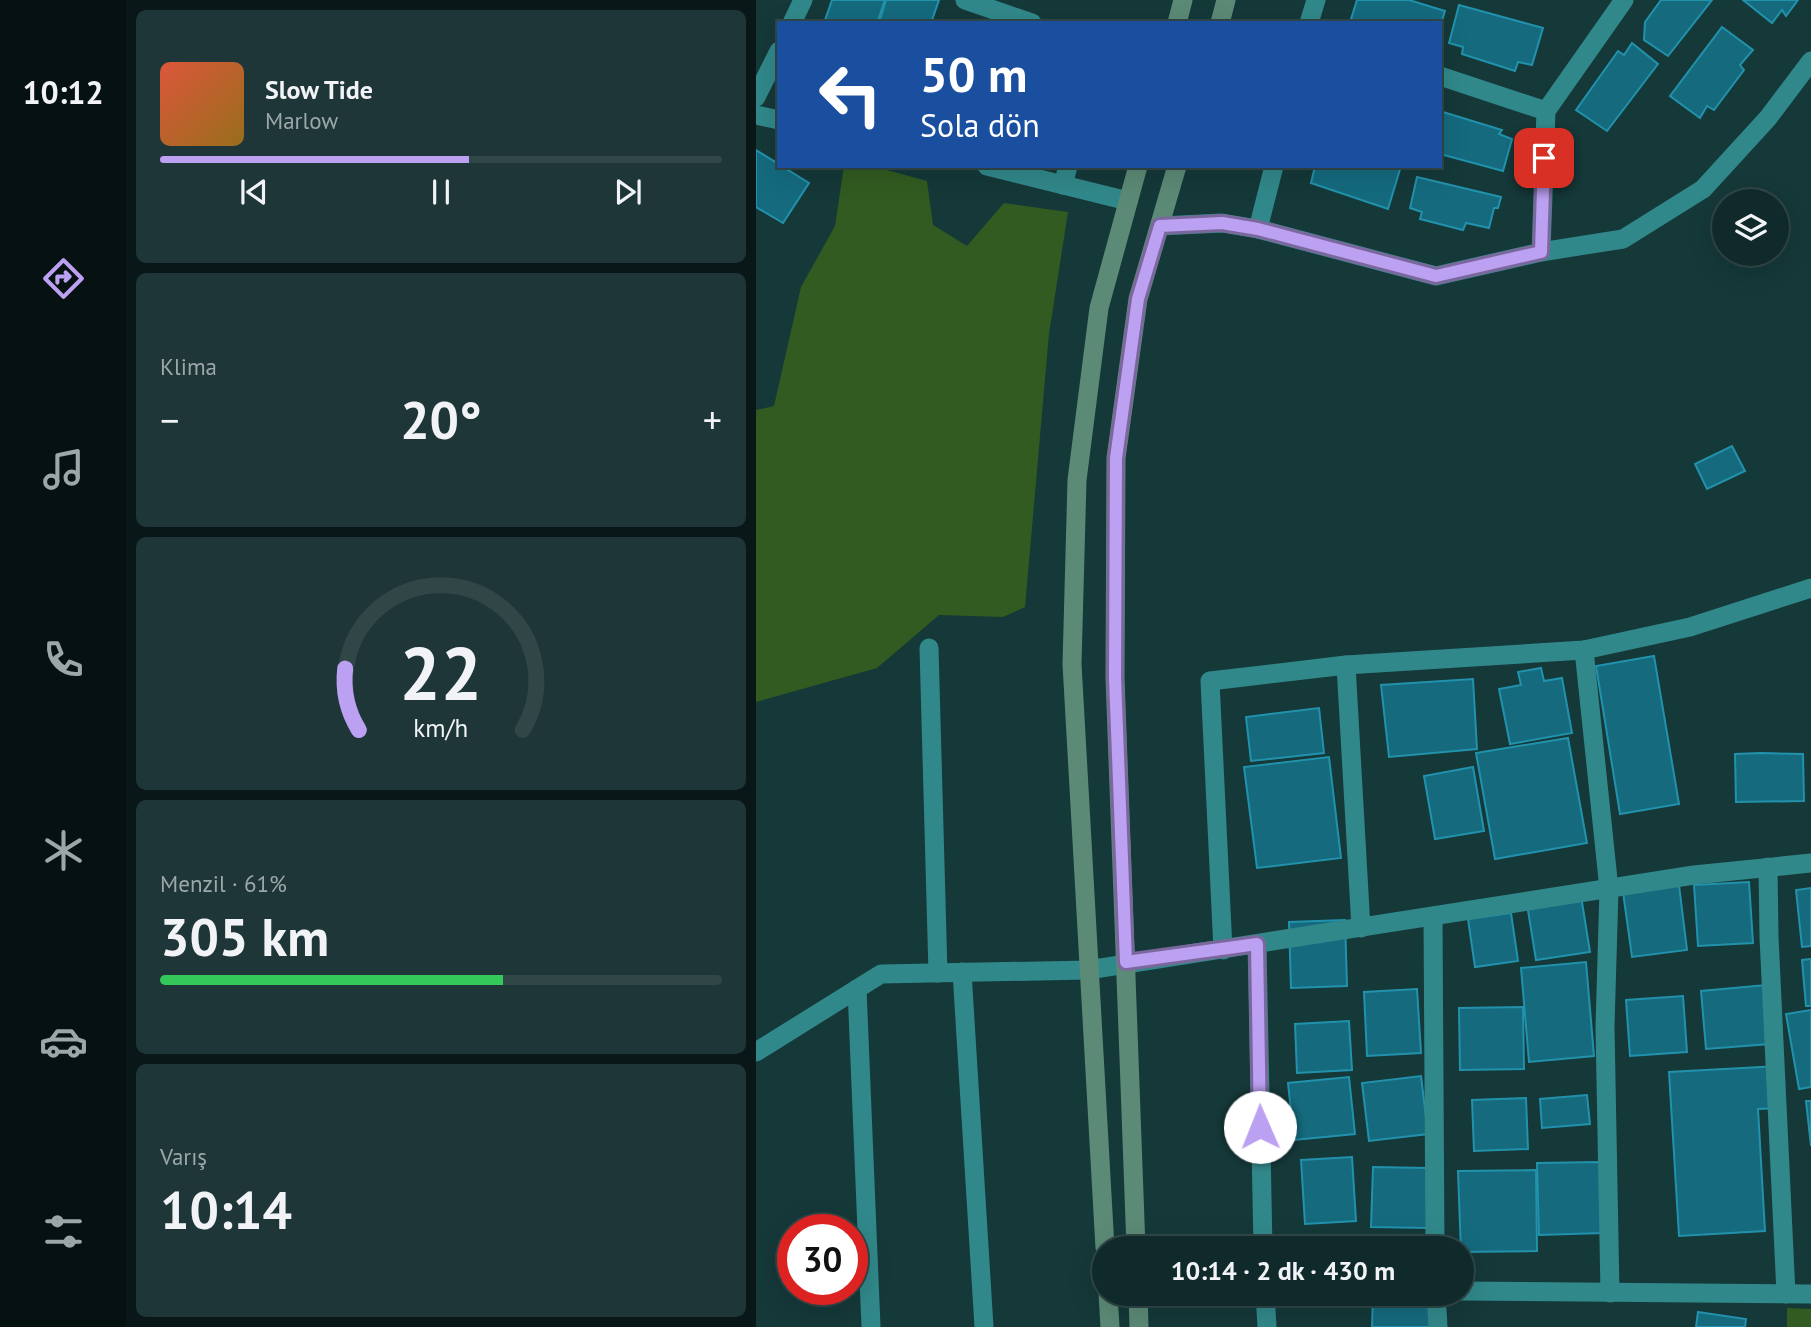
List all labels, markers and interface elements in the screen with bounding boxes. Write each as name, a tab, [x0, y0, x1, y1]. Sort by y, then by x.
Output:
text: 50 m	[920, 42, 1027, 106]
icon: left	[805, 49, 896, 140]
text: 10:12	[22, 71, 104, 113]
text: Slow Tide	[265, 73, 373, 106]
text: Sola dön	[920, 104, 1040, 146]
text: Marlow	[265, 106, 338, 135]
pin	[1514, 128, 1574, 188]
icon: arrive	[1525, 139, 1563, 177]
icon: previous	[235, 173, 273, 211]
icon: pause	[422, 173, 460, 211]
icon: next	[609, 173, 647, 211]
map controls	[1712, 189, 1789, 266]
button: layers	[1712, 189, 1789, 266]
icon: directions	[39, 254, 88, 303]
text: Klima	[160, 352, 217, 381]
text: 20°	[400, 386, 482, 453]
text: −	[160, 395, 179, 444]
text: +	[703, 395, 722, 444]
icon: music	[39, 445, 88, 494]
text: 22	[400, 626, 482, 720]
icon: phone	[39, 635, 88, 684]
text: km/h	[414, 711, 468, 743]
icon: climate	[39, 826, 88, 875]
text: Menzil · 61%	[160, 869, 287, 898]
text: 305 km	[160, 903, 329, 970]
icon: car	[39, 1017, 88, 1066]
position arrow	[1223, 1090, 1297, 1164]
text: Varış	[160, 1142, 207, 1171]
text: 10:14	[160, 1176, 292, 1243]
icon: filters	[39, 1207, 88, 1256]
speed limit sign: 30	[777, 1214, 868, 1305]
text: 10:14 · 2 dk · 430 m	[1171, 1254, 1395, 1287]

